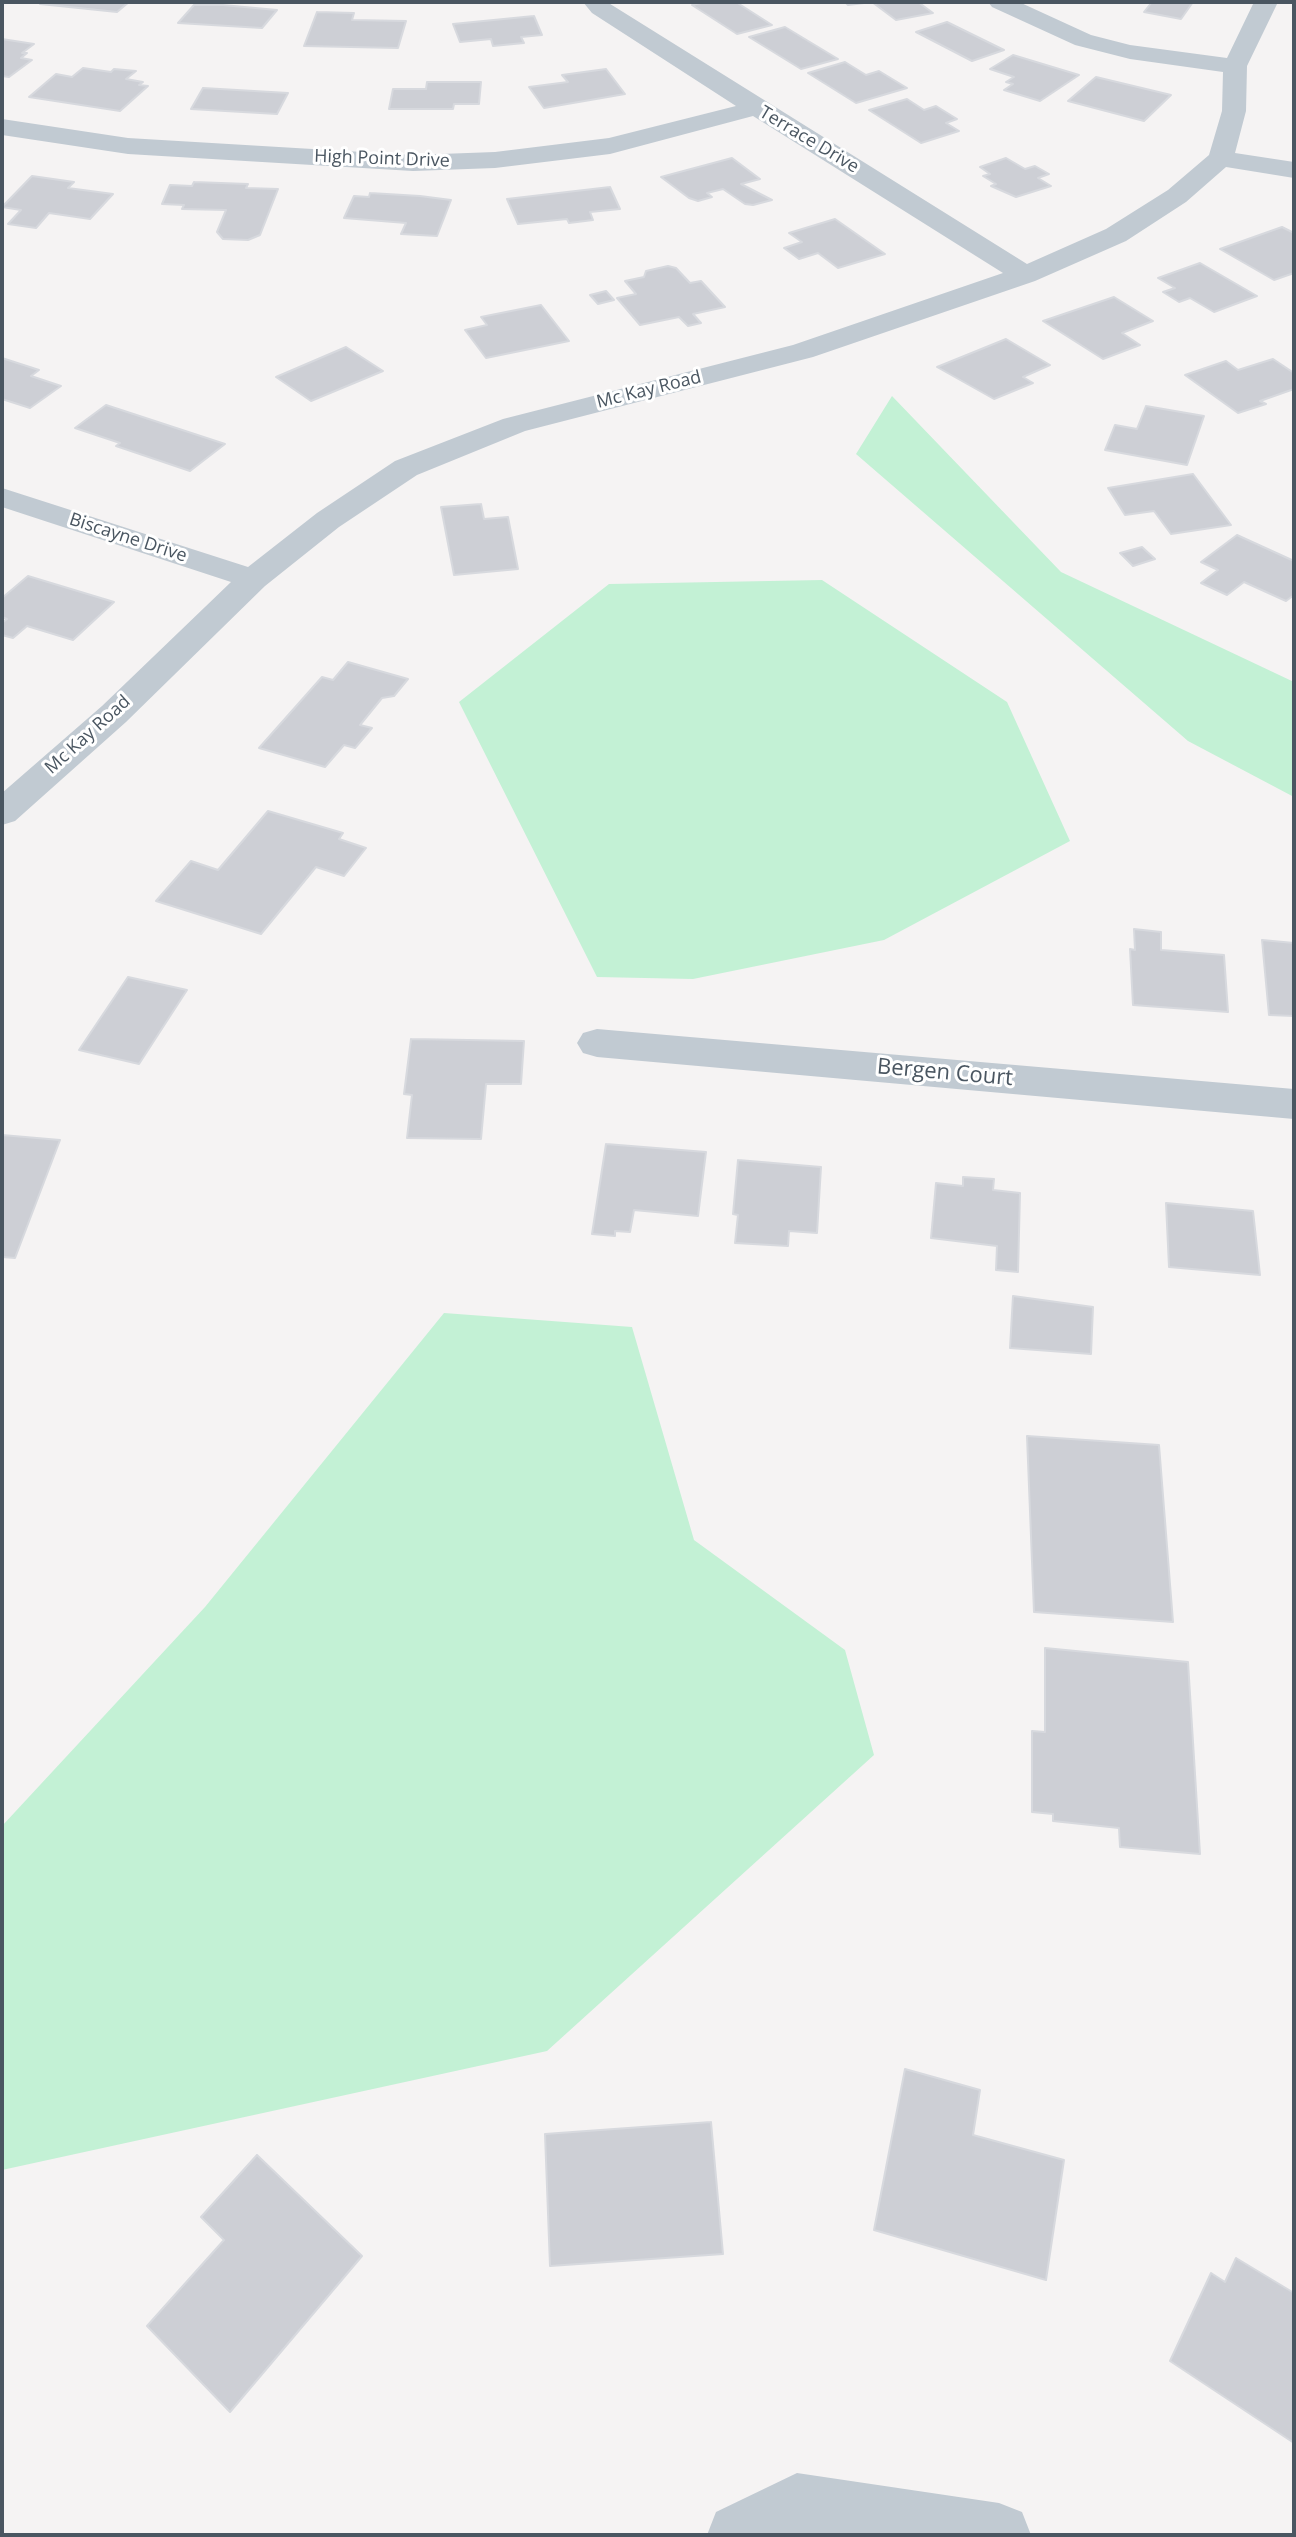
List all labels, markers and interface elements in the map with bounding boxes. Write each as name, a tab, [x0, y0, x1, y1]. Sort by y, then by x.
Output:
street label: Terrace Drive	[755, 102, 863, 178]
street label: High Point Drive	[314, 146, 450, 172]
street label: Mc Kay Road	[594, 367, 704, 413]
street label: Biscayne Drive	[67, 509, 189, 567]
street label: Mc Kay Road	[41, 691, 135, 779]
street label: Bergen Court	[876, 1054, 1014, 1092]

